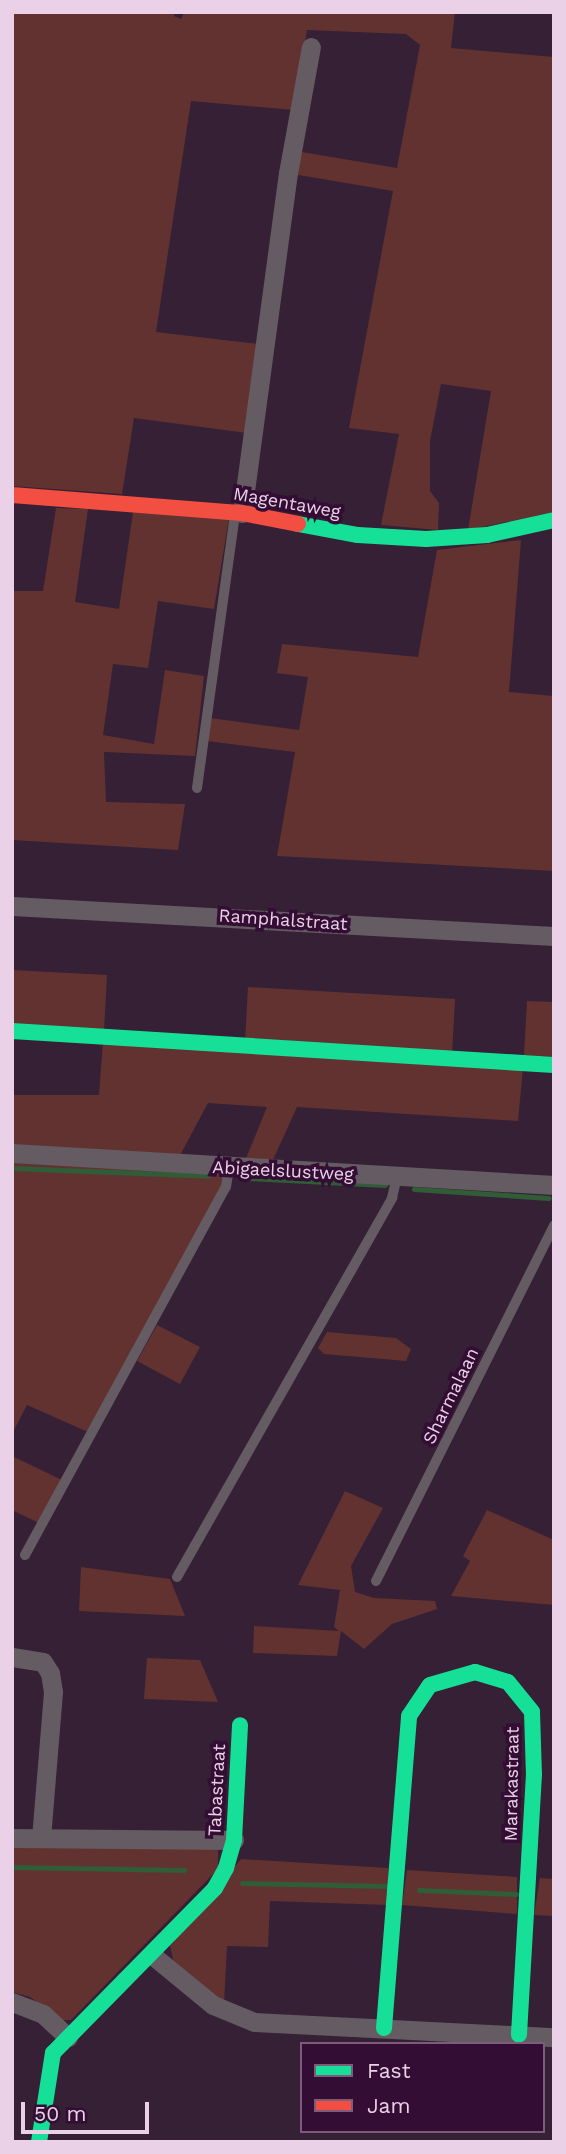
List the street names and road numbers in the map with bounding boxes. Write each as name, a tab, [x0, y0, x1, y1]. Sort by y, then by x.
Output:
street label: Magentaweg	[232, 483, 342, 523]
street label: Ramphalstraat	[218, 905, 348, 935]
street label: Abigaelslustweg	[212, 1157, 354, 1185]
street label: Sharmalaan	[418, 1344, 484, 1448]
street label: Marakastraat	[500, 1727, 524, 1841]
street label: Tabastraat	[204, 1743, 230, 1837]

